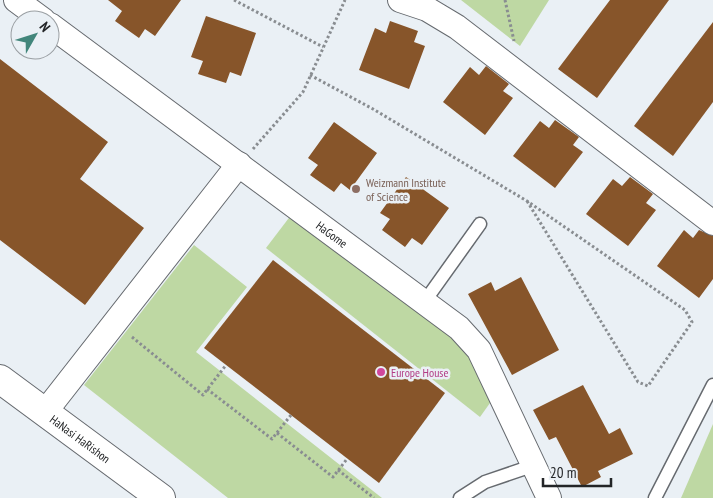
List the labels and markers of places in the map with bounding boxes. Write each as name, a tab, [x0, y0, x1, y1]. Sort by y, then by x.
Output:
place label: Weizmann Institute of Science	[366, 175, 446, 204]
marker: Weizmann Institute of Science	[350, 183, 362, 195]
place label: Europe House	[391, 365, 448, 380]
marker: Europe House	[375, 366, 387, 378]

